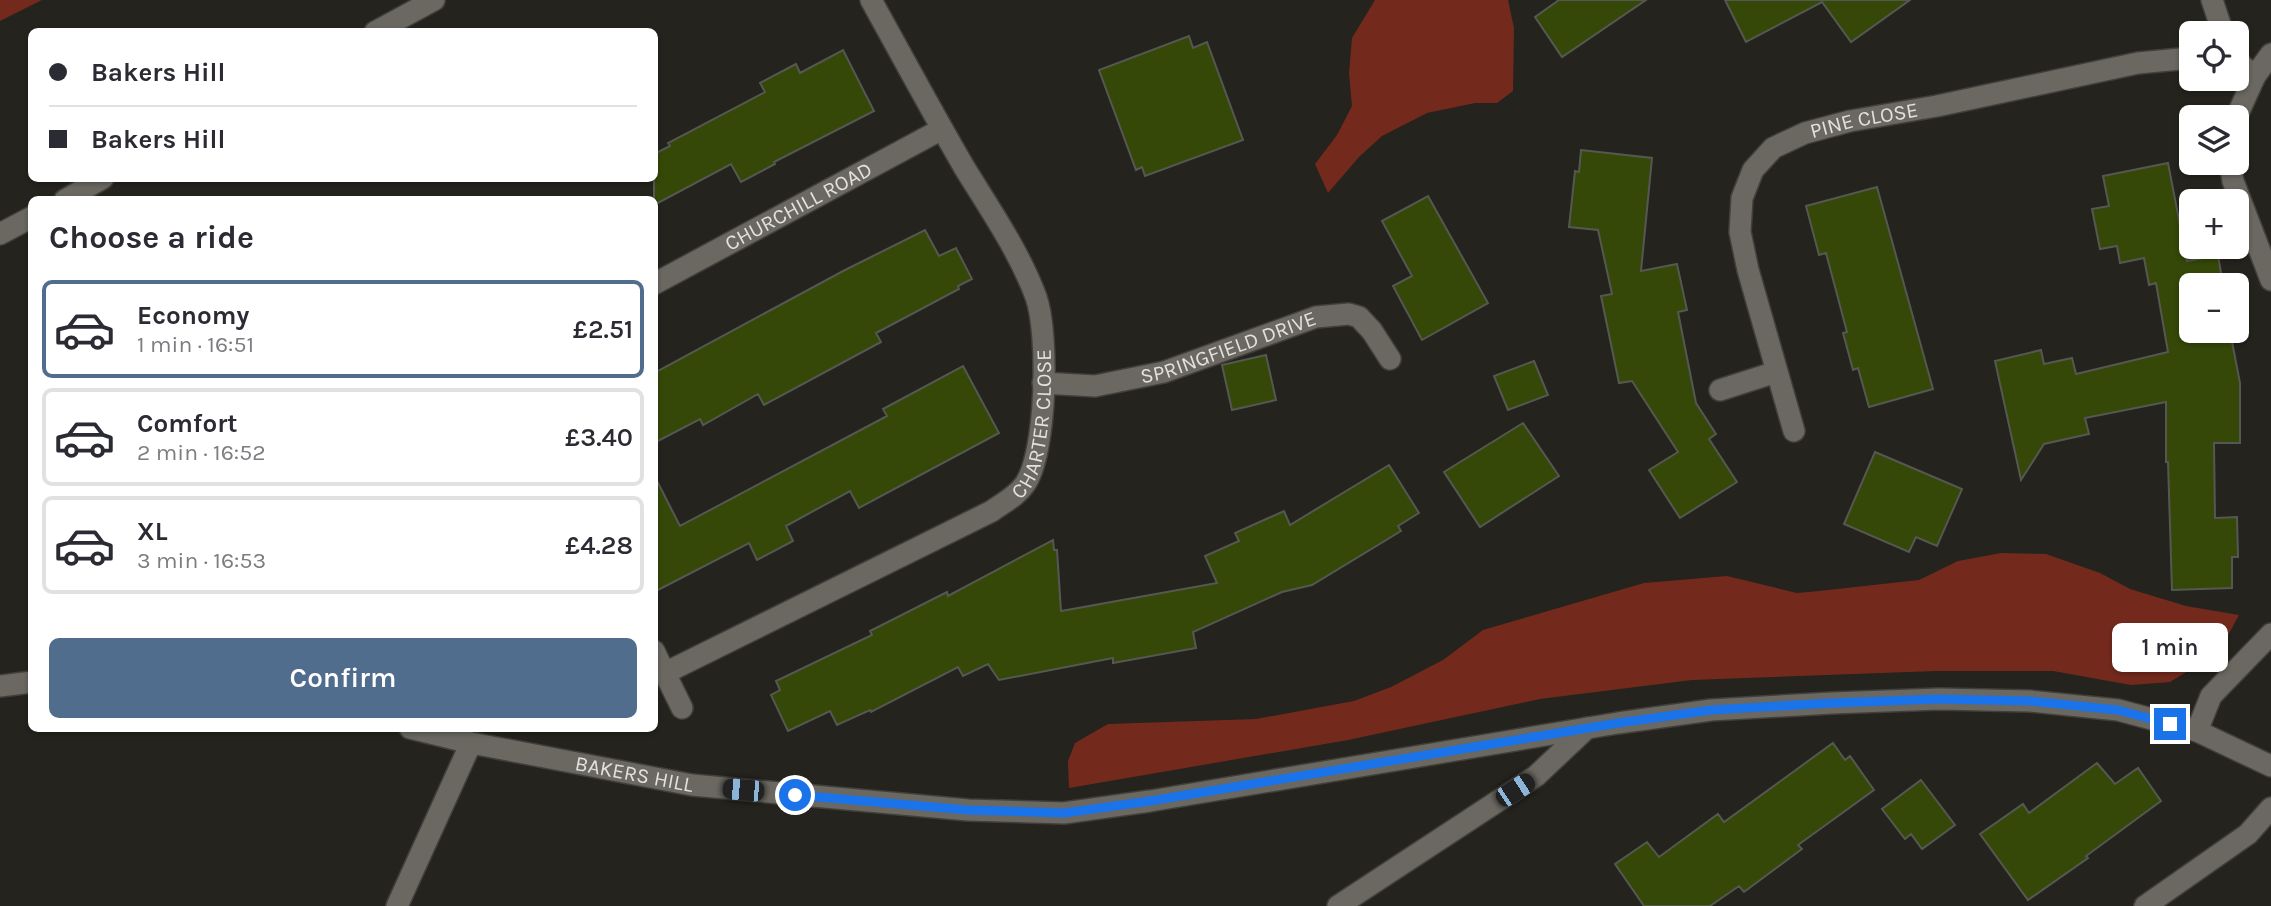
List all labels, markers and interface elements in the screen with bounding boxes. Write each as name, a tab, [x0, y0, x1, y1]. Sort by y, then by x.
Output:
map controls	[2179, 21, 2249, 343]
button: locate	[2179, 21, 2249, 91]
text: Bakers Hill	[91, 57, 225, 88]
street label: PINE CLOSE	[1807, 98, 1920, 143]
button: layers	[2179, 105, 2249, 175]
text: Bakers Hill	[91, 124, 225, 155]
street label: CHURCHILL ROAD	[721, 157, 876, 256]
button: +	[2179, 189, 2249, 259]
text: Choose a ride	[49, 219, 254, 256]
button: −	[2179, 273, 2249, 343]
icon: car	[53, 298, 116, 361]
text: Economy	[137, 300, 249, 331]
street label: SPRINGFIELD DRIVE	[1138, 306, 1319, 389]
text: £2.51	[573, 314, 633, 345]
text: 1 min · 16:51	[137, 331, 254, 358]
street label: CHARTER CLOSE	[1006, 349, 1056, 504]
icon: car	[53, 406, 116, 469]
text: Comfort	[137, 408, 238, 439]
text: £3.40	[565, 422, 633, 453]
text: 2 min · 16:52	[137, 439, 265, 466]
icon: car	[53, 514, 116, 577]
text: XL	[137, 516, 168, 547]
text: £4.28	[565, 530, 633, 561]
text: 3 min · 16:53	[137, 547, 266, 574]
callout: 1 min	[2112, 622, 2228, 672]
text: 1 min	[2141, 634, 2199, 661]
button: Confirm	[49, 638, 637, 718]
route end	[2154, 708, 2186, 740]
street label: BAKERS HILL	[573, 751, 696, 797]
car	[1492, 770, 1539, 810]
car	[722, 778, 765, 802]
route start	[779, 779, 811, 811]

